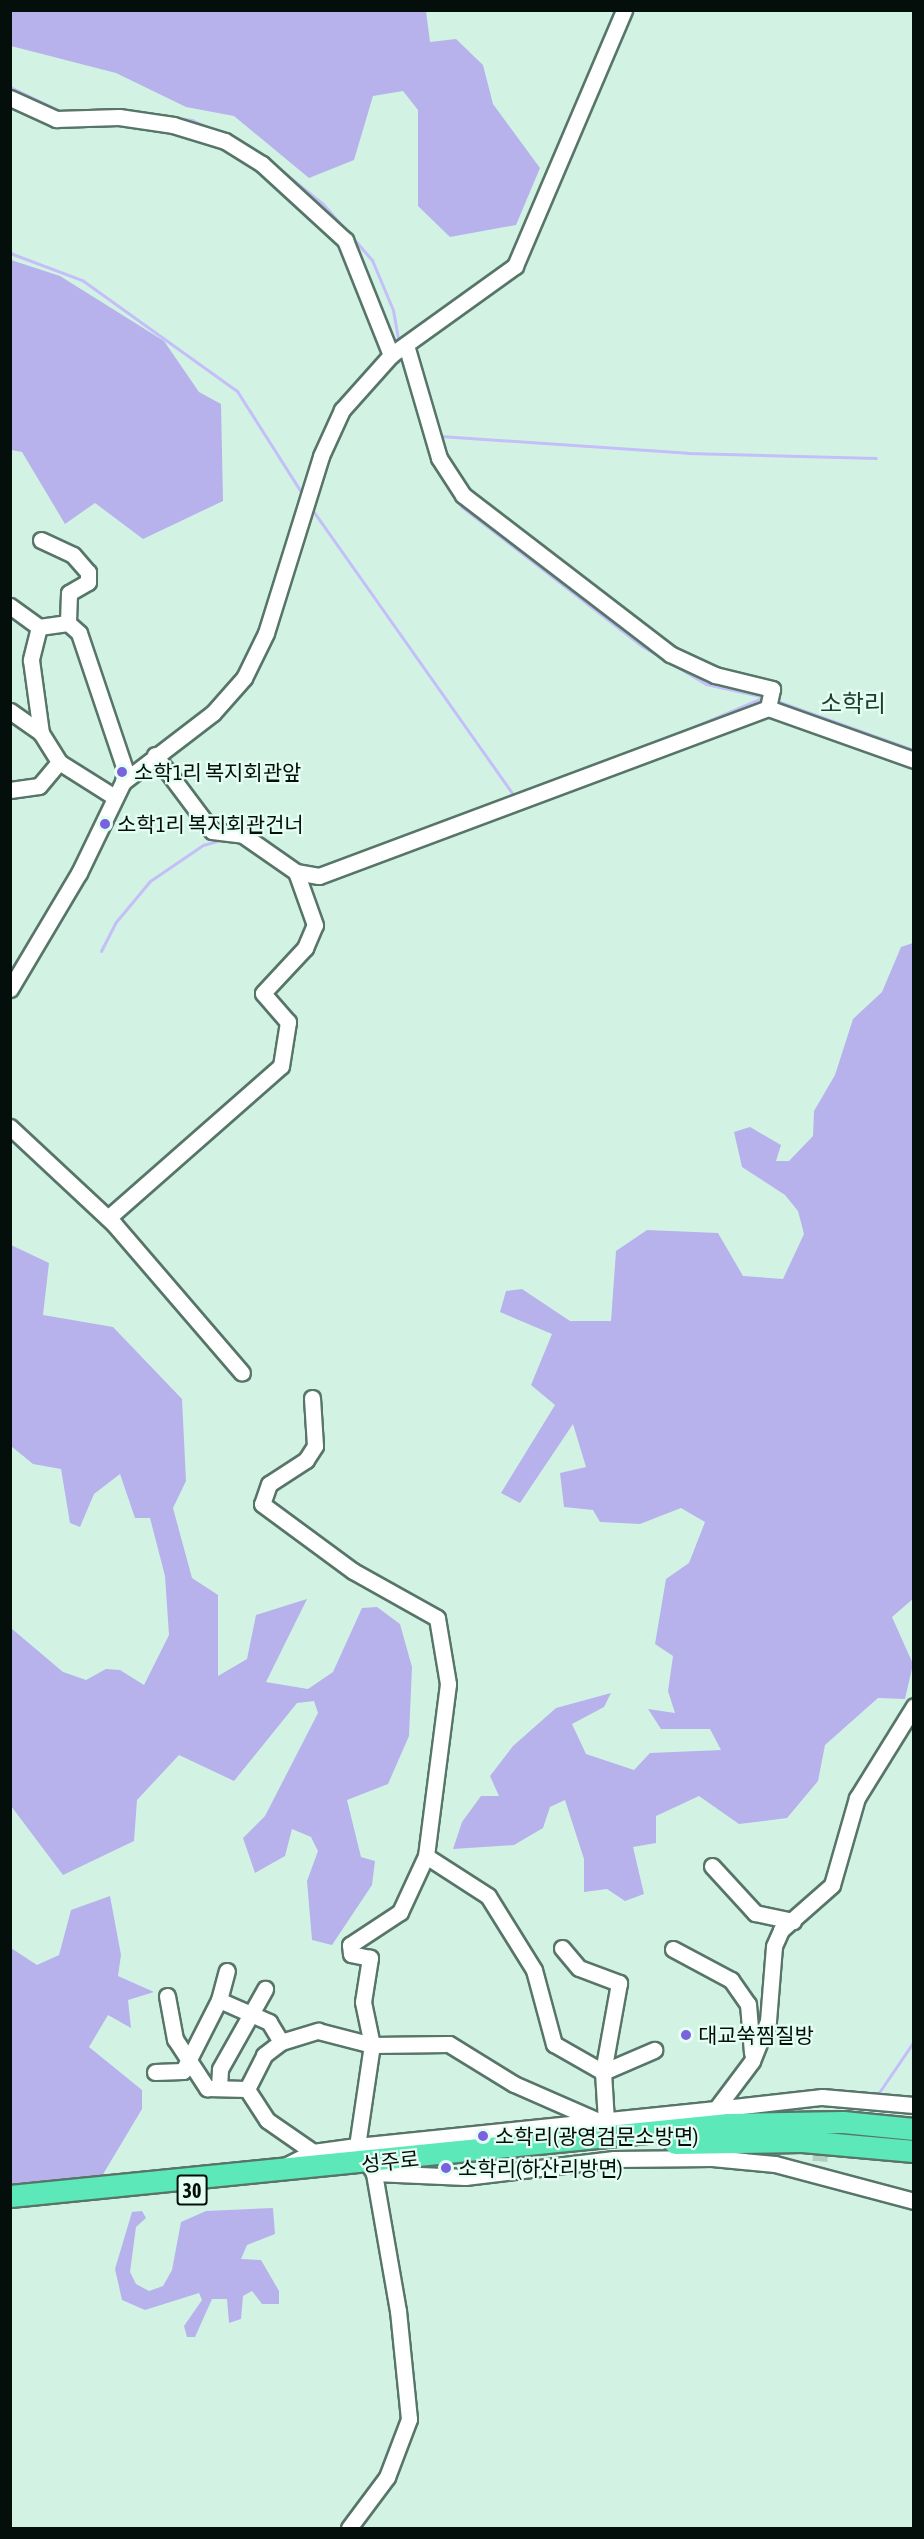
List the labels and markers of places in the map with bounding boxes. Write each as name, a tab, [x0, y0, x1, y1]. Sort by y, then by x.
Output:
place label: 소학1리 복지회관앞	[134, 759, 301, 785]
marker: 소학1리 복지회관앞	[115, 765, 129, 779]
place label: 소학1리 복지회관건너	[117, 811, 304, 837]
marker: 소학1리 복지회관건너	[98, 817, 112, 831]
place label: 대교쑥찜질방	[698, 2022, 814, 2048]
marker: 대교쑥찜질방	[679, 2028, 693, 2042]
place label: 소학리(광영검문소방면)	[495, 2123, 698, 2149]
marker: 소학리(광영검문소방면)	[476, 2129, 490, 2143]
place label: 소학리(하산리방면)	[458, 2155, 623, 2181]
marker: 소학리(하산리방면)	[439, 2161, 453, 2175]

